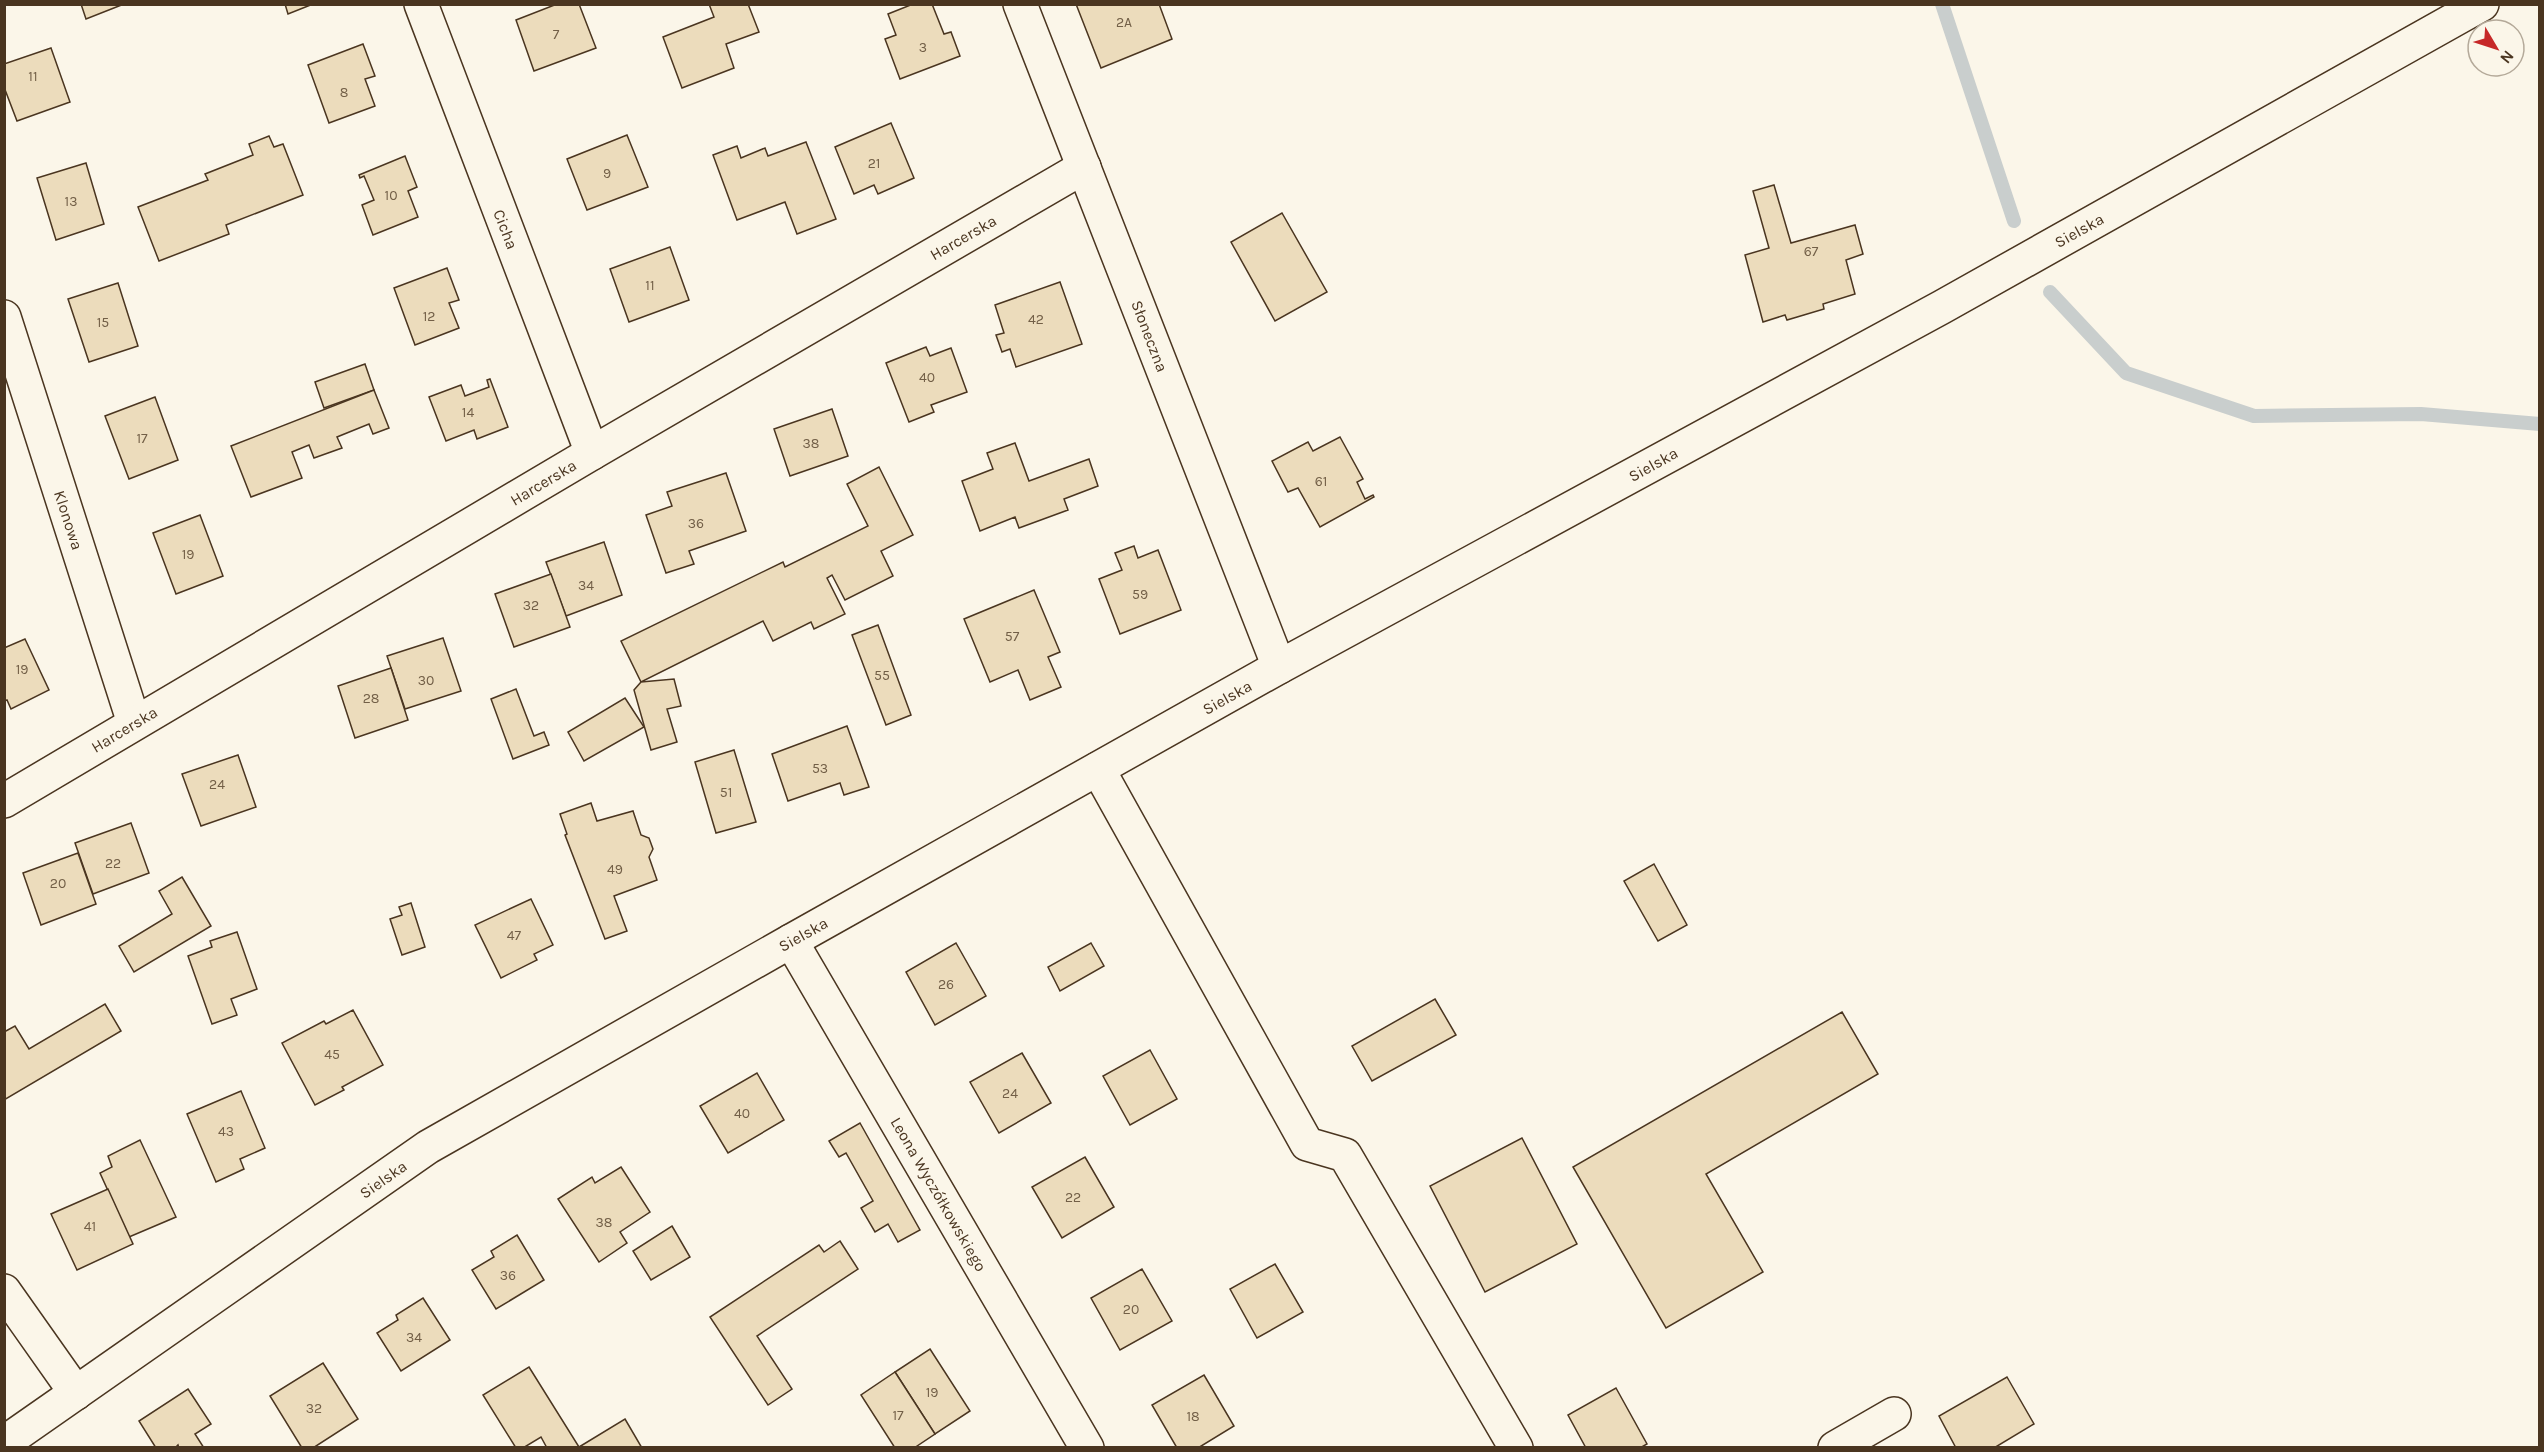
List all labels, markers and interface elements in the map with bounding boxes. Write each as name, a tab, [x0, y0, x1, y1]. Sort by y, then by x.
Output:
house number: 2A	[1116, 14, 1132, 31]
north arrow	[2466, 18, 2526, 78]
house number: 7	[553, 26, 560, 43]
house number: 3	[919, 39, 927, 56]
text: N	[2496, 47, 2518, 68]
house number: 11	[28, 68, 38, 85]
house number: 8	[340, 84, 348, 101]
house number: 21	[868, 155, 880, 172]
house number: 9	[603, 165, 611, 182]
house number: 10	[385, 187, 397, 204]
house number: 13	[65, 193, 77, 210]
street label: Cicha	[489, 206, 522, 252]
street label: Sielska	[2051, 209, 2107, 252]
street label: Harcerska	[927, 211, 1000, 264]
house number: 67	[1804, 243, 1819, 260]
house number: 11	[645, 277, 655, 294]
street label: Słoneczna	[1127, 298, 1172, 375]
house number: 12	[423, 308, 435, 325]
house number: 42	[1028, 311, 1044, 328]
house number: 15	[97, 314, 109, 331]
house number: 40	[919, 369, 935, 386]
house number: 14	[462, 404, 474, 421]
house number: 17	[136, 430, 148, 447]
house number: 38	[803, 435, 819, 452]
street label: Sielska	[1625, 443, 1681, 486]
street label: Harcerska	[507, 455, 580, 510]
house number: 61	[1315, 473, 1327, 490]
street label: Klonowa	[50, 488, 87, 552]
house number: 36	[688, 515, 704, 532]
house number: 19	[182, 546, 194, 563]
house number: 34	[578, 577, 594, 594]
house number: 59	[1132, 586, 1148, 603]
house number: 32	[523, 597, 539, 614]
house number: 57	[1005, 628, 1020, 645]
house number: 19	[16, 661, 28, 678]
house number: 55	[874, 667, 890, 684]
house number: 30	[418, 672, 434, 689]
street label: Sielska	[1199, 676, 1255, 719]
house number: 28	[363, 690, 379, 707]
street label: Harcerska	[88, 702, 161, 757]
house number: 53	[812, 760, 828, 777]
house number: 24	[209, 776, 225, 793]
house number: 51	[720, 784, 732, 801]
house number: 22	[105, 855, 121, 872]
house number: 49	[607, 861, 623, 878]
house number: 20	[50, 875, 66, 892]
street label: Sielska	[775, 913, 831, 956]
house number: 47	[507, 927, 522, 944]
house number: 26	[938, 976, 954, 993]
house number: 45	[324, 1046, 340, 1063]
house number: 24	[1002, 1085, 1018, 1102]
house number: 40	[734, 1105, 750, 1122]
street label: Leona Wyczółkowskiego	[887, 1114, 991, 1275]
house number: 43	[218, 1123, 234, 1140]
street label: Sielska	[356, 1156, 411, 1202]
house number: 22	[1065, 1189, 1081, 1206]
house number: 38	[596, 1214, 612, 1231]
house number: 41	[84, 1218, 96, 1235]
house number: 36	[500, 1267, 516, 1284]
house number: 20	[1123, 1301, 1139, 1318]
house number: 34	[406, 1329, 422, 1346]
house number: 19	[926, 1384, 938, 1401]
house number: 32	[306, 1400, 322, 1417]
house number: 17	[892, 1407, 904, 1424]
house number: 18	[1186, 1408, 1200, 1425]

